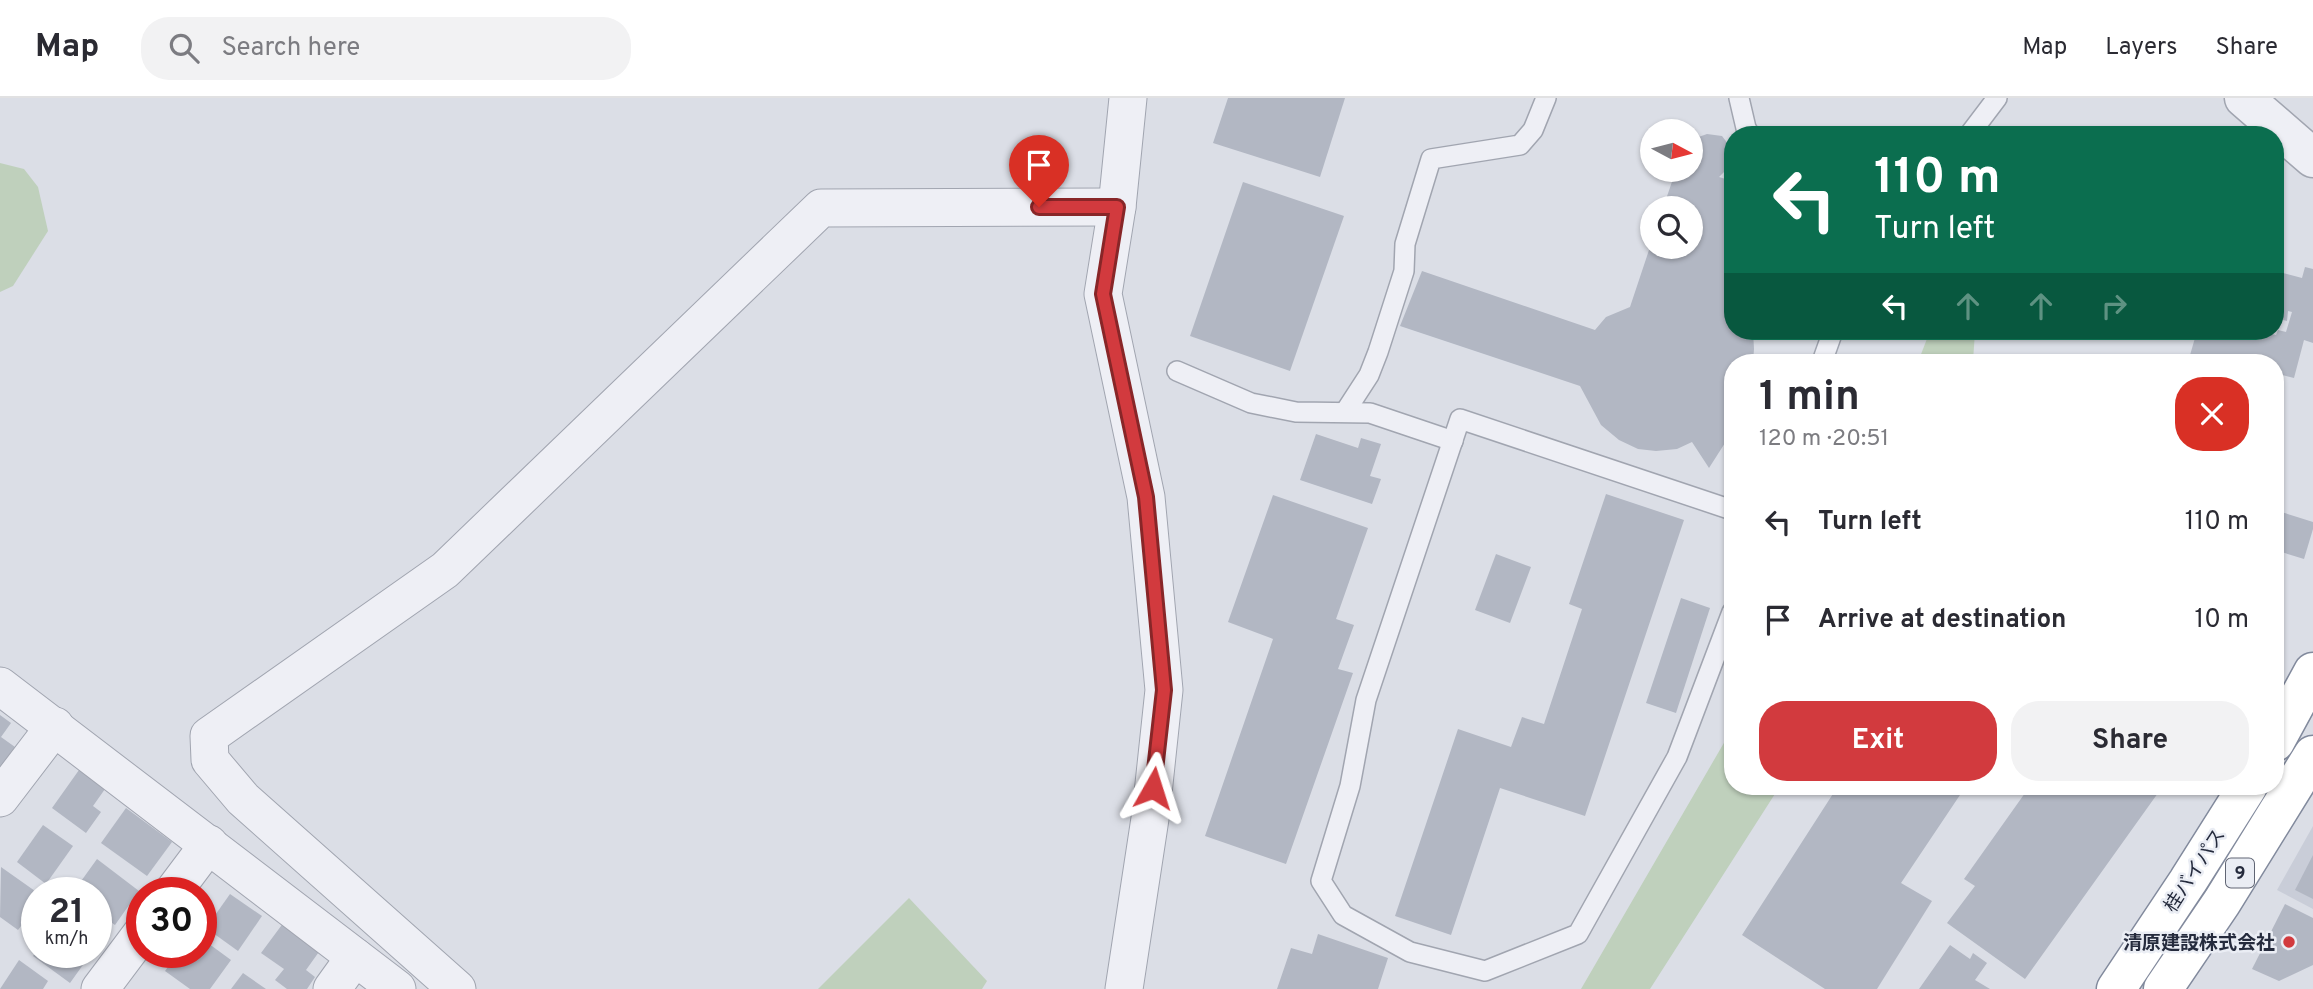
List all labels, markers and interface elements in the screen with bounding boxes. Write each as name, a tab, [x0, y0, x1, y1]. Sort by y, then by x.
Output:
search box	[141, 17, 631, 80]
text: Map	[35, 27, 99, 69]
icon: search	[165, 29, 203, 67]
text: Search here	[221, 32, 360, 65]
text: Map	[2022, 33, 2067, 63]
text: Layers	[2105, 33, 2177, 63]
text: Share	[2215, 33, 2278, 63]
north arrow	[1640, 119, 1703, 182]
map controls	[1640, 119, 1703, 259]
pin	[1009, 135, 1069, 207]
icon: arrive	[1020, 146, 1058, 184]
text: 110 m	[1874, 149, 2001, 211]
icon: left	[1759, 154, 1850, 245]
button: search	[1640, 196, 1703, 259]
text: Turn left	[1874, 210, 1995, 250]
icon: left	[1876, 287, 1914, 325]
icon: ahead	[1949, 287, 1987, 325]
icon: ahead	[2022, 287, 2060, 325]
icon: right	[2095, 287, 2133, 325]
text: 1 min	[1759, 372, 1860, 425]
button: close	[2175, 377, 2249, 451]
text: 120 m · 20:51	[1759, 425, 1889, 454]
icon: left	[1759, 503, 1797, 541]
text: Turn left	[1818, 506, 1922, 539]
text: 110 m	[2185, 506, 2249, 539]
icon: arrive	[1759, 601, 1797, 639]
text: Arrive at destination	[1818, 604, 2066, 637]
text: 10 m	[2194, 604, 2249, 637]
button: Exit	[1759, 701, 1997, 781]
button: Share	[2011, 701, 2249, 781]
position arrow	[1116, 751, 1190, 825]
street label: 桂バイパス	[2160, 825, 2232, 917]
road number: 9	[2226, 858, 2254, 888]
speed limit sign: 30	[126, 877, 217, 968]
text: 21	[49, 891, 84, 935]
text: km/h	[45, 928, 88, 951]
place label: 清原建設株式会社	[2123, 932, 2275, 956]
marker: 清原建設株式会社	[2281, 934, 2297, 950]

